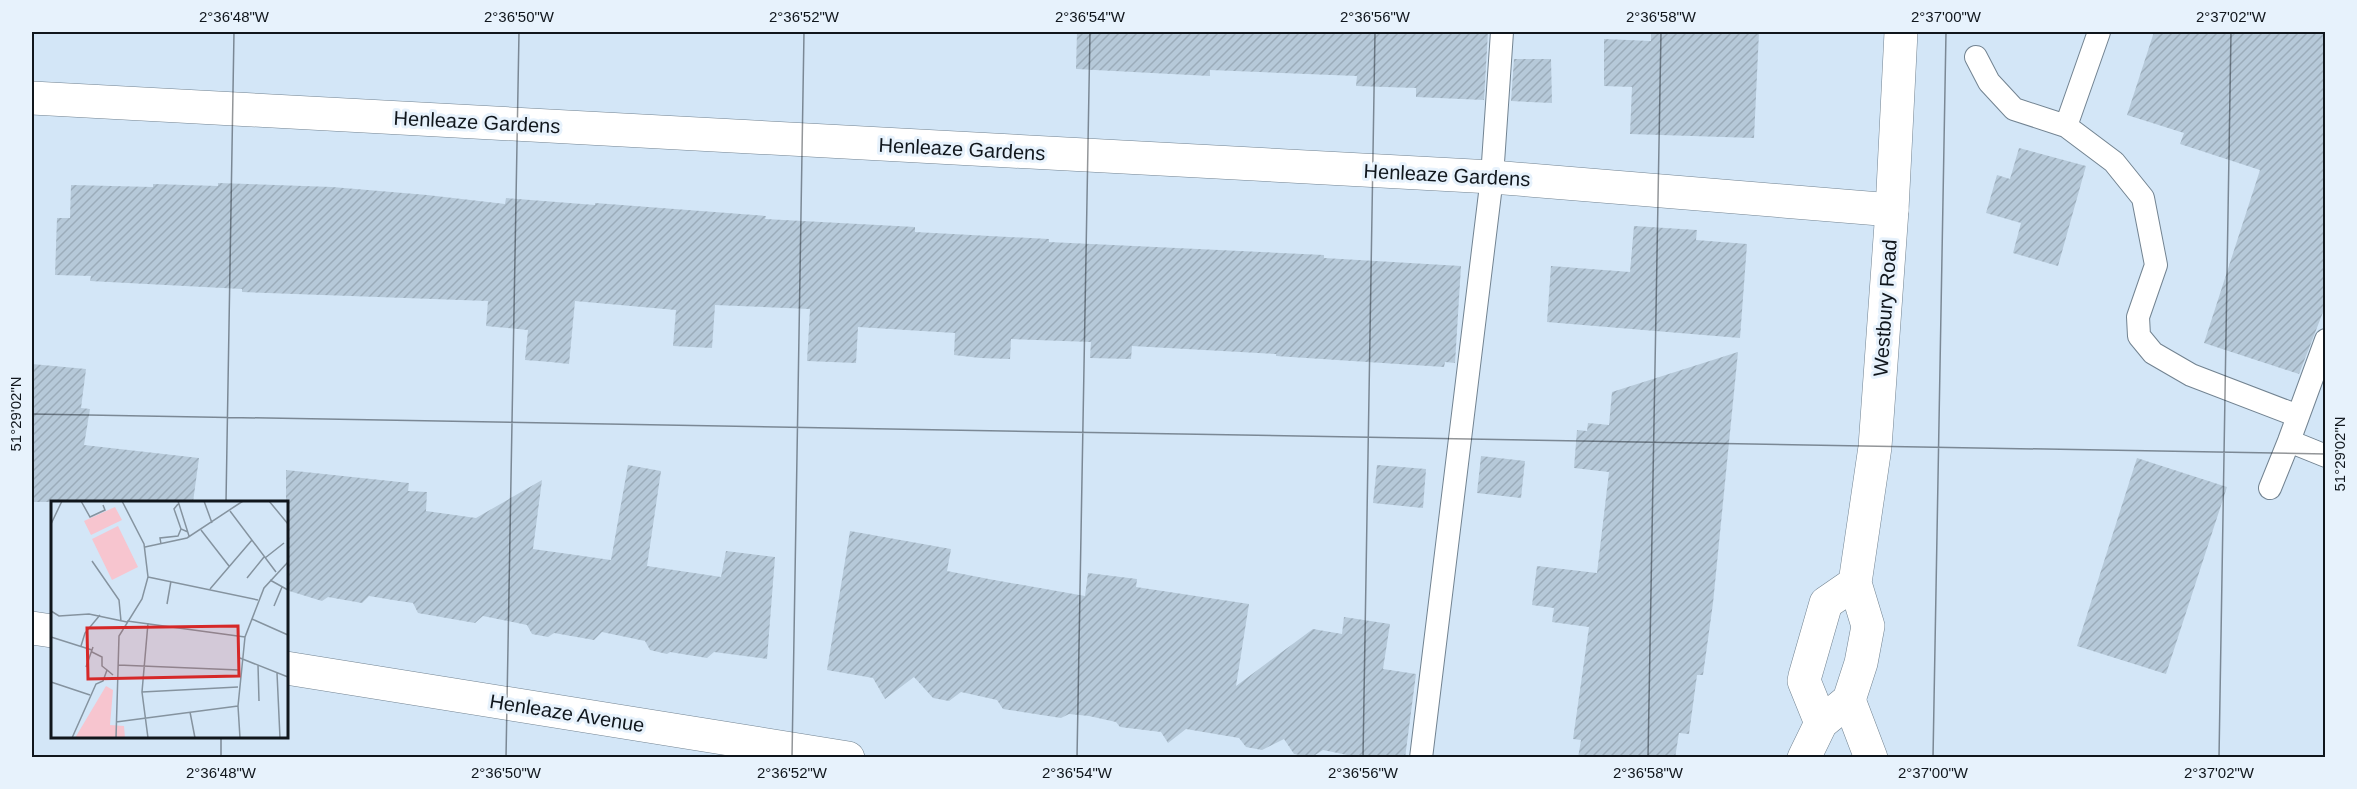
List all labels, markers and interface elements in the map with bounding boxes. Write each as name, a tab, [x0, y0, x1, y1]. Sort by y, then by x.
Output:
text: 2°36'48"W	[199, 8, 270, 25]
text: 2°36'50"W	[484, 8, 555, 25]
text: 2°36'52"W	[769, 8, 840, 25]
text: 2°36'54"W	[1055, 8, 1126, 25]
text: 2°36'56"W	[1340, 8, 1411, 25]
text: 2°36'58"W	[1626, 8, 1697, 25]
text: 2°37'00"W	[1911, 8, 1982, 25]
text: 2°37'02"W	[2196, 8, 2267, 25]
street label: Henleaze Gardens	[393, 107, 561, 137]
street label: Henleaze Gardens	[878, 134, 1046, 164]
street label: Henleaze Gardens	[1363, 160, 1531, 190]
street label: Westbury Road	[1869, 239, 1901, 377]
text: 51°29'02"N	[7, 376, 24, 452]
text: 51°29'02"N	[2331, 416, 2348, 492]
inset map	[51, 501, 288, 738]
street label: Henleaze Avenue	[488, 690, 646, 736]
text: 2°36'48"W	[186, 764, 257, 781]
text: 2°36'50"W	[471, 764, 542, 781]
text: 2°36'52"W	[757, 764, 828, 781]
text: 2°36'54"W	[1042, 764, 1113, 781]
text: 2°36'56"W	[1328, 764, 1399, 781]
text: 2°36'58"W	[1613, 764, 1684, 781]
text: 2°37'00"W	[1898, 764, 1969, 781]
text: 2°37'02"W	[2184, 764, 2255, 781]

